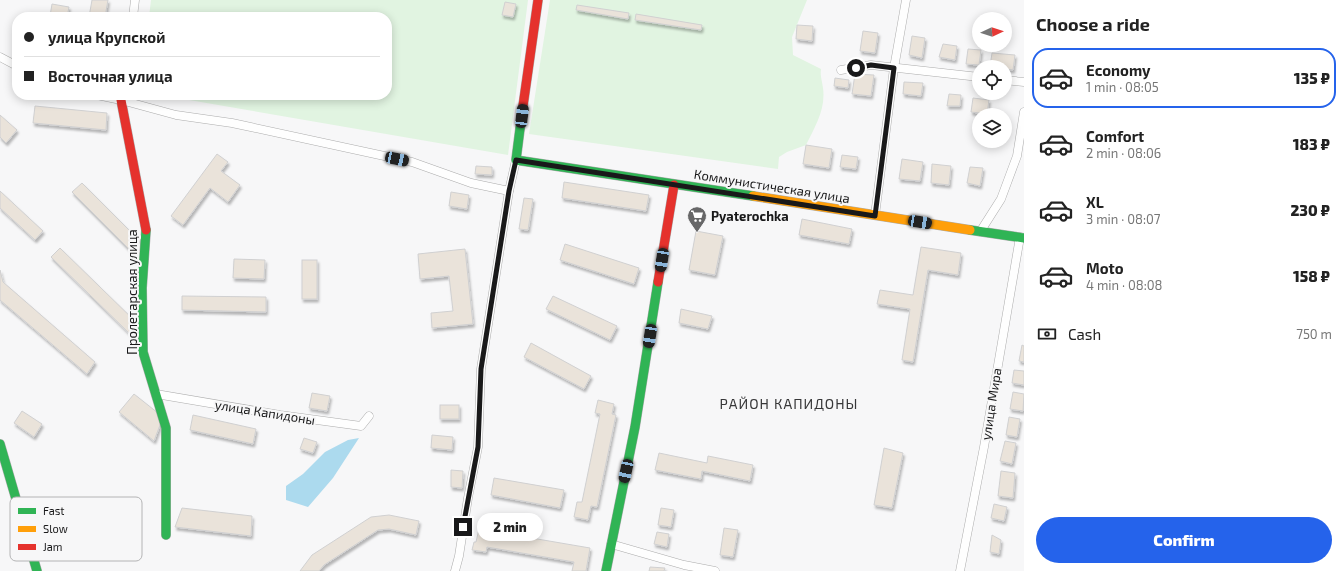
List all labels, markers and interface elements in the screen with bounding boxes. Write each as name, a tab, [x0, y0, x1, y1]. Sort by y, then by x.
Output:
north arrow	[972, 12, 1012, 52]
map controls	[972, 12, 1012, 148]
text: Choose a ride	[1036, 13, 1150, 35]
text: улица Крупской	[48, 28, 165, 46]
route start	[847, 59, 865, 77]
button: locate	[972, 60, 1012, 100]
icon: car	[1038, 60, 1074, 96]
text: Economy	[1086, 61, 1151, 79]
text: Восточная улица	[48, 67, 173, 85]
text: 135 ₽	[1294, 69, 1330, 87]
text: 1 min · 08:05	[1086, 79, 1159, 95]
car	[515, 103, 529, 129]
button: layers	[972, 108, 1012, 148]
icon: car	[1038, 126, 1074, 162]
text: Comfort	[1086, 127, 1144, 145]
text: 183 ₽	[1293, 135, 1330, 153]
text: 2 min · 08:06	[1086, 145, 1161, 161]
car	[384, 151, 410, 167]
street label: Коммунистическая улица	[693, 166, 851, 206]
icon: car	[1038, 192, 1074, 228]
text: XL	[1086, 193, 1104, 211]
text: 230 ₽	[1290, 201, 1330, 219]
supermarket icon: Pyaterochka	[686, 205, 708, 233]
place label: Pyaterochka	[711, 208, 789, 224]
text: 3 min · 08:07	[1086, 211, 1160, 227]
car	[907, 214, 933, 230]
street label: Пролетарская улица	[124, 229, 140, 355]
car	[654, 247, 670, 273]
icon: car	[1038, 258, 1074, 294]
text: Moto	[1086, 259, 1124, 277]
text: 158 ₽	[1293, 267, 1330, 285]
text: 4 min · 08:08	[1086, 277, 1162, 293]
car	[642, 323, 658, 349]
icon: cash	[1036, 323, 1058, 345]
text: Cash	[1068, 325, 1101, 343]
text: 750 m	[1296, 326, 1332, 342]
street label: улица Мира	[977, 367, 1005, 441]
district label: РАЙОН КАПИДОНЫ	[720, 395, 858, 412]
street label: улица Капидоны	[214, 396, 316, 428]
car	[618, 458, 634, 484]
legend	[10, 497, 142, 561]
text: Fast	[43, 504, 65, 517]
callout: 2 min	[477, 513, 543, 541]
button: Confirm	[1036, 517, 1332, 563]
route end	[454, 518, 472, 536]
text: 2 min	[493, 519, 527, 535]
text: Slow	[43, 522, 68, 535]
text: Jam	[43, 540, 62, 553]

